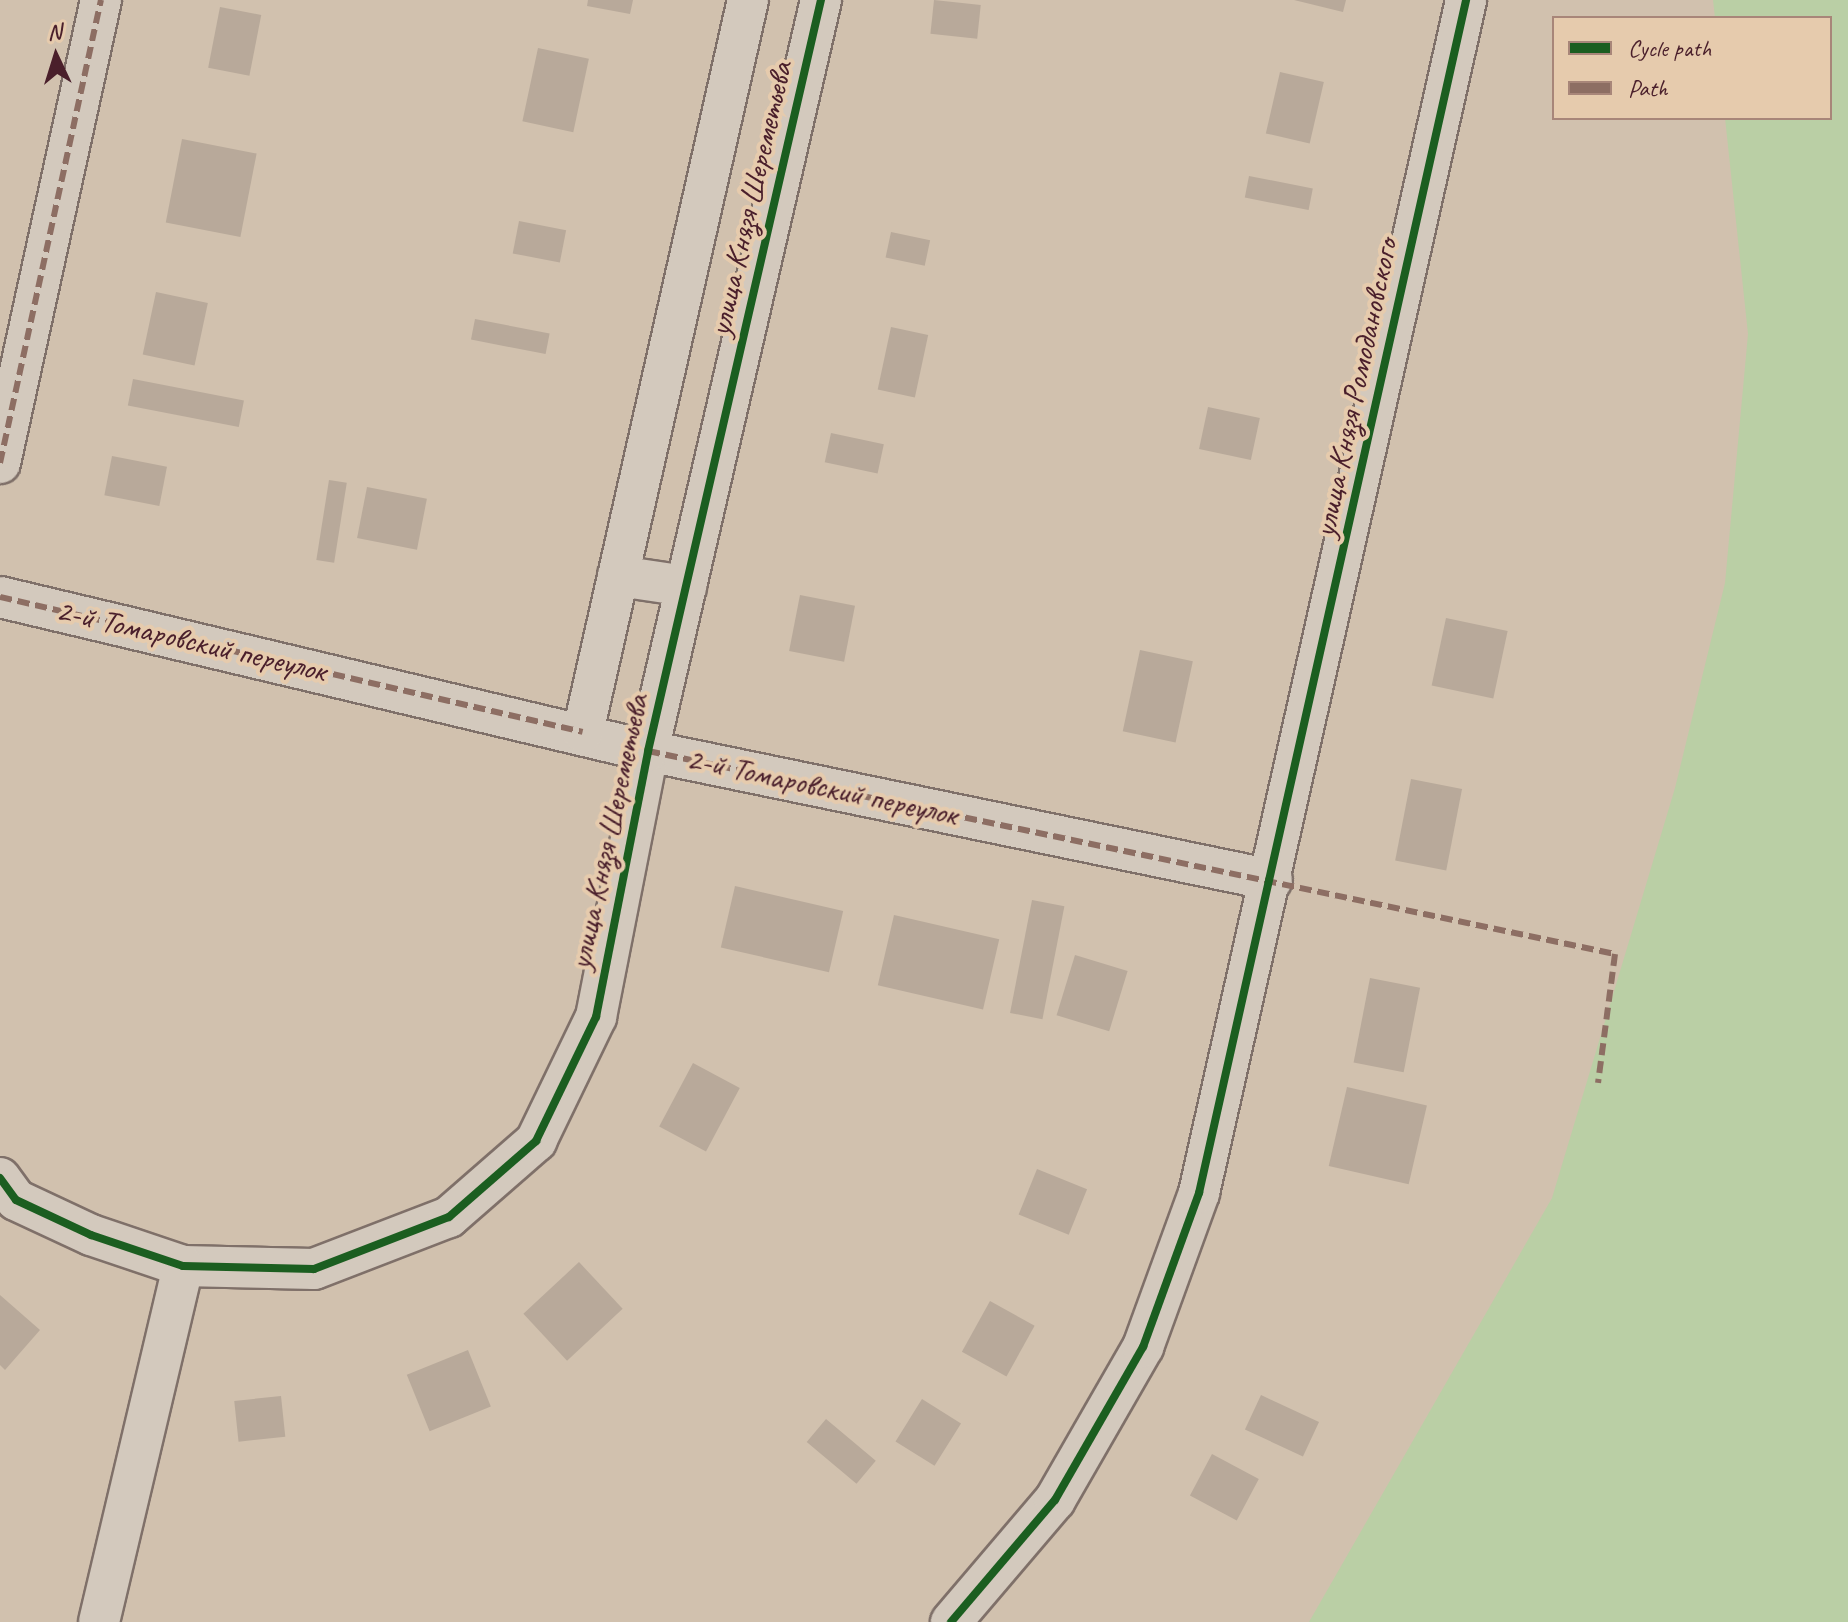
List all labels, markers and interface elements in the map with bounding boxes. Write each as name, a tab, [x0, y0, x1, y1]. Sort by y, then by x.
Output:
north arrow	[16, 16, 96, 96]
legend	[1552, 16, 1832, 120]
text: N	[47, 18, 62, 46]
text: Cycle path	[1628, 33, 1711, 63]
street label: улица Князя Шереметьева	[700, 56, 802, 342]
text: Path	[1628, 73, 1668, 103]
street label: улица Князя Ромодановского	[1306, 236, 1406, 540]
street label: 2-й Томаровский переулок	[52, 591, 330, 691]
street label: улица Князя Шереметьева	[561, 689, 657, 975]
street label: 2-й Томаровский переулок	[683, 740, 961, 834]

